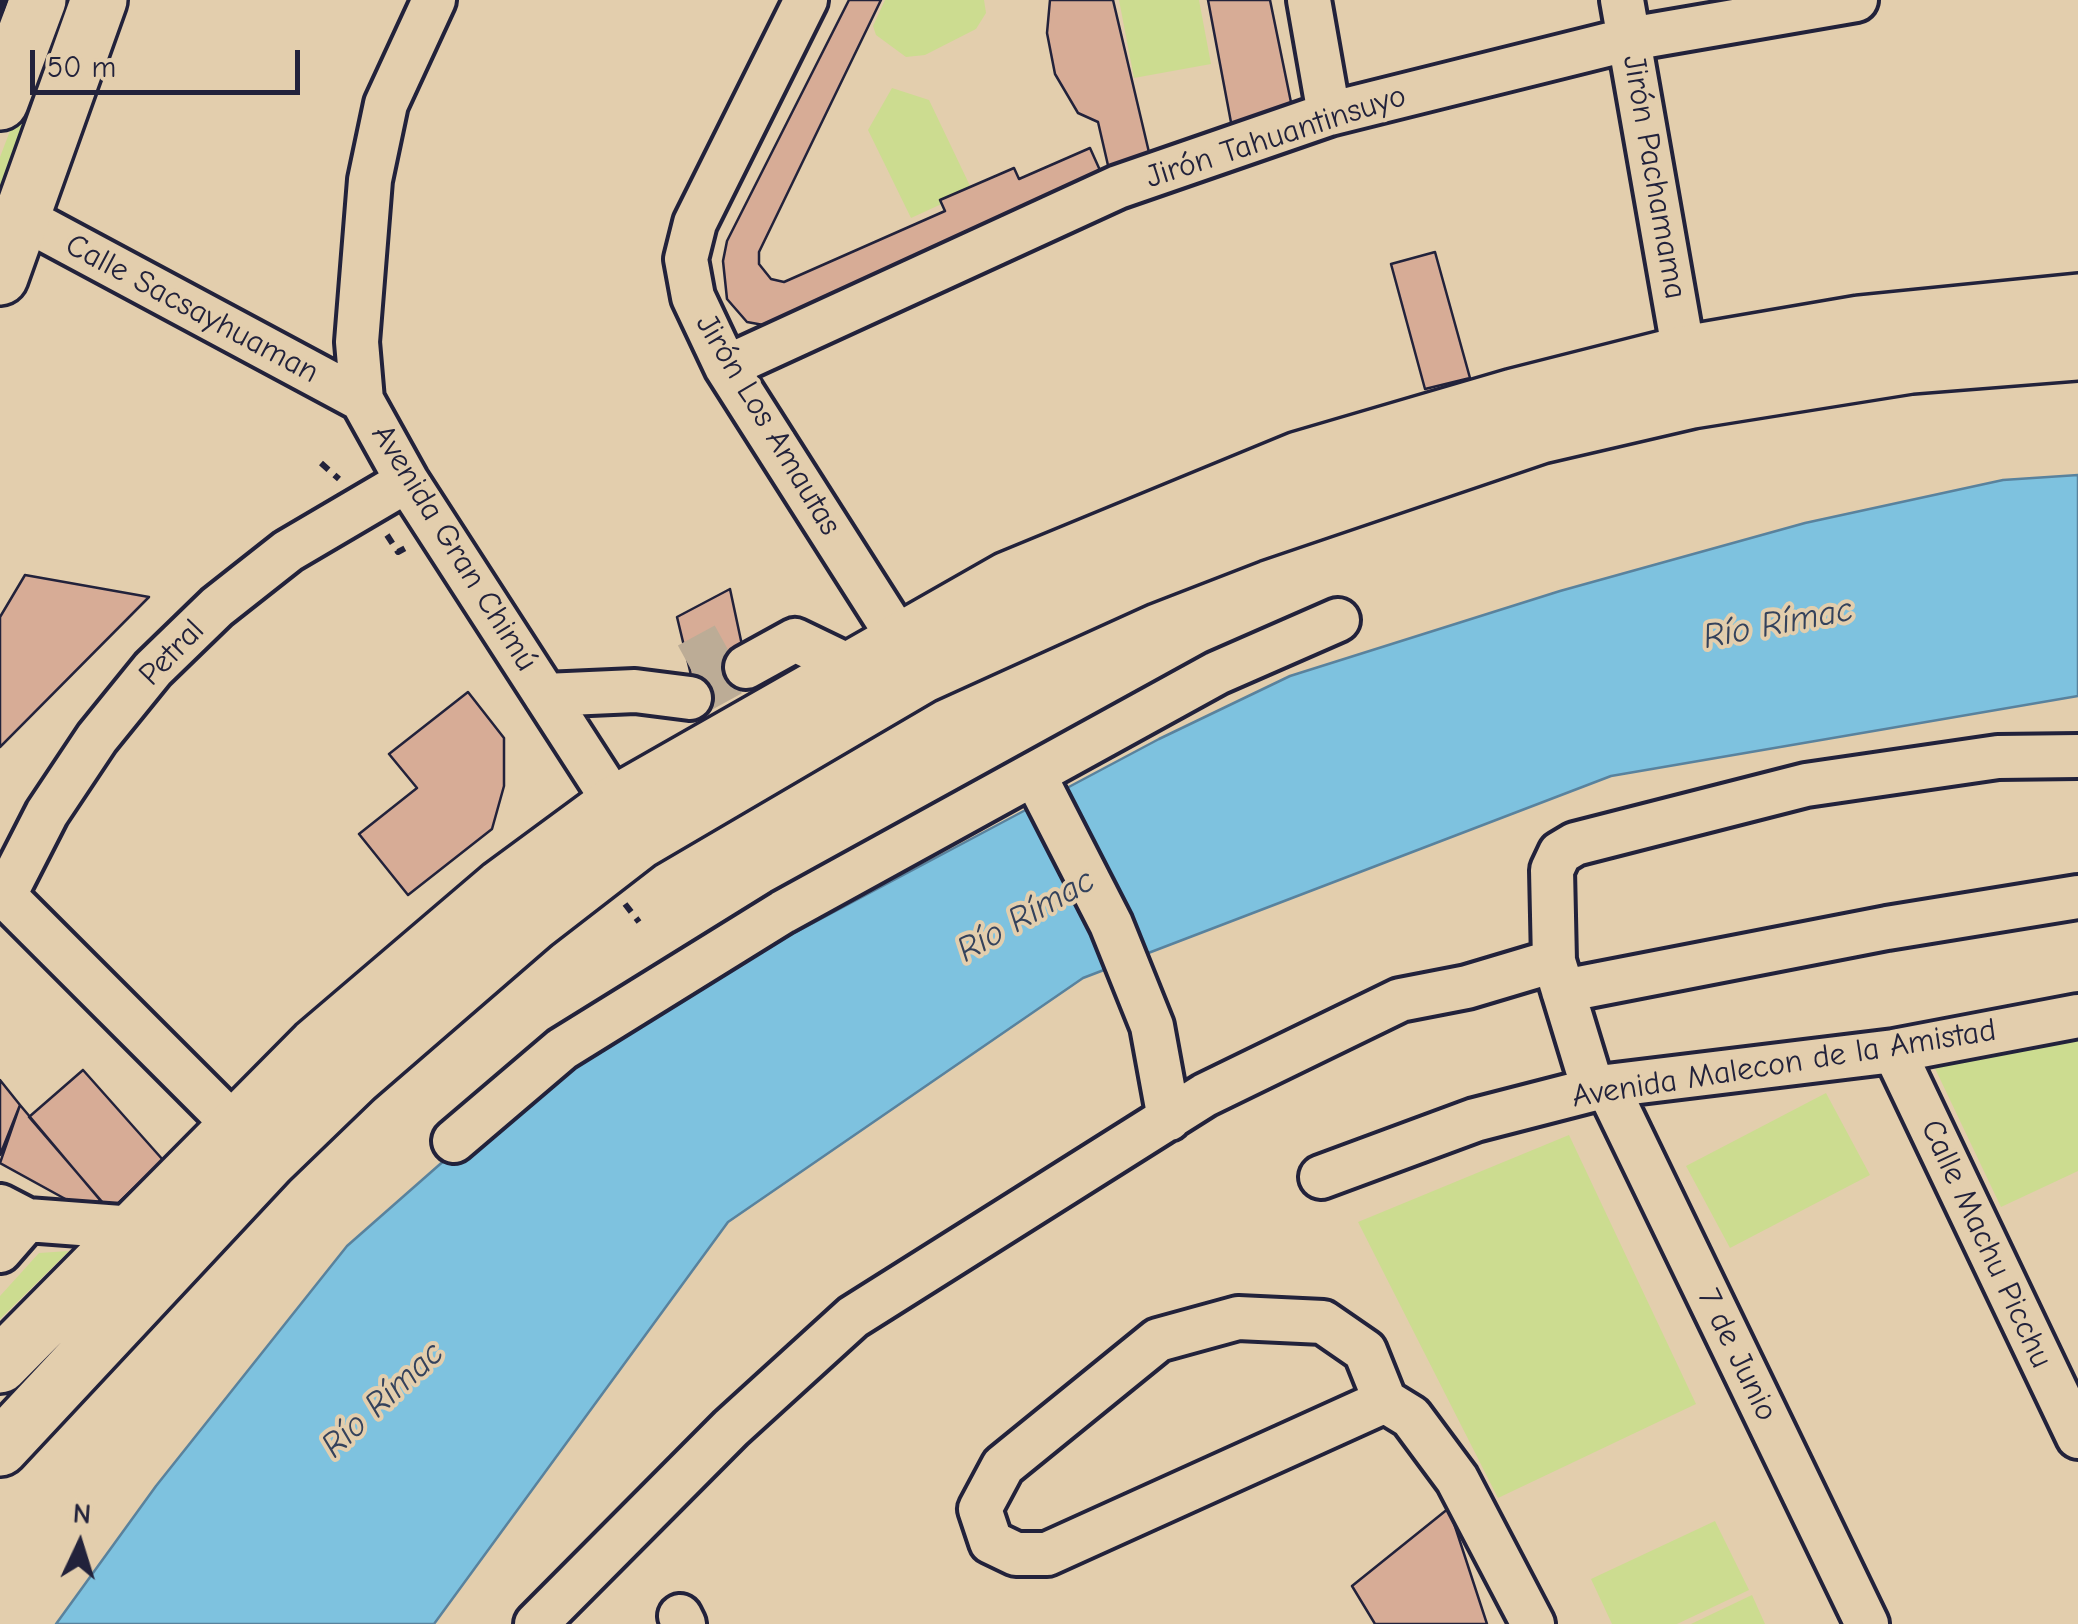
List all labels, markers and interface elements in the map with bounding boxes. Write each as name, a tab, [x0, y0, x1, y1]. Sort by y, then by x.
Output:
scale bar	[35, 30, 305, 92]
text: 50 m	[47, 50, 116, 85]
street label: Jirón Pachamama	[1614, 52, 1694, 302]
street label: Jirón Tahuantinsuyo	[1141, 77, 1411, 197]
street label: Calle Sacsayhuaman	[59, 226, 325, 392]
street label: Jirón Los Amautas	[687, 308, 849, 542]
street label: Avenida Gran Chimú	[363, 418, 545, 678]
water label: Río Rímac	[1700, 589, 1856, 659]
street label: Petral	[131, 612, 213, 694]
water label: Río Rímac	[950, 860, 1102, 972]
street label: Avenida Malecon de la Amistad	[1569, 1011, 1999, 1117]
street label: Calle Machu Picchu	[1912, 1114, 2060, 1374]
street label: 7 de Junio	[1689, 1283, 1785, 1427]
water label: Río Rímac	[313, 1333, 453, 1467]
north arrow	[30, 1494, 130, 1594]
text: N	[72, 1497, 92, 1531]

